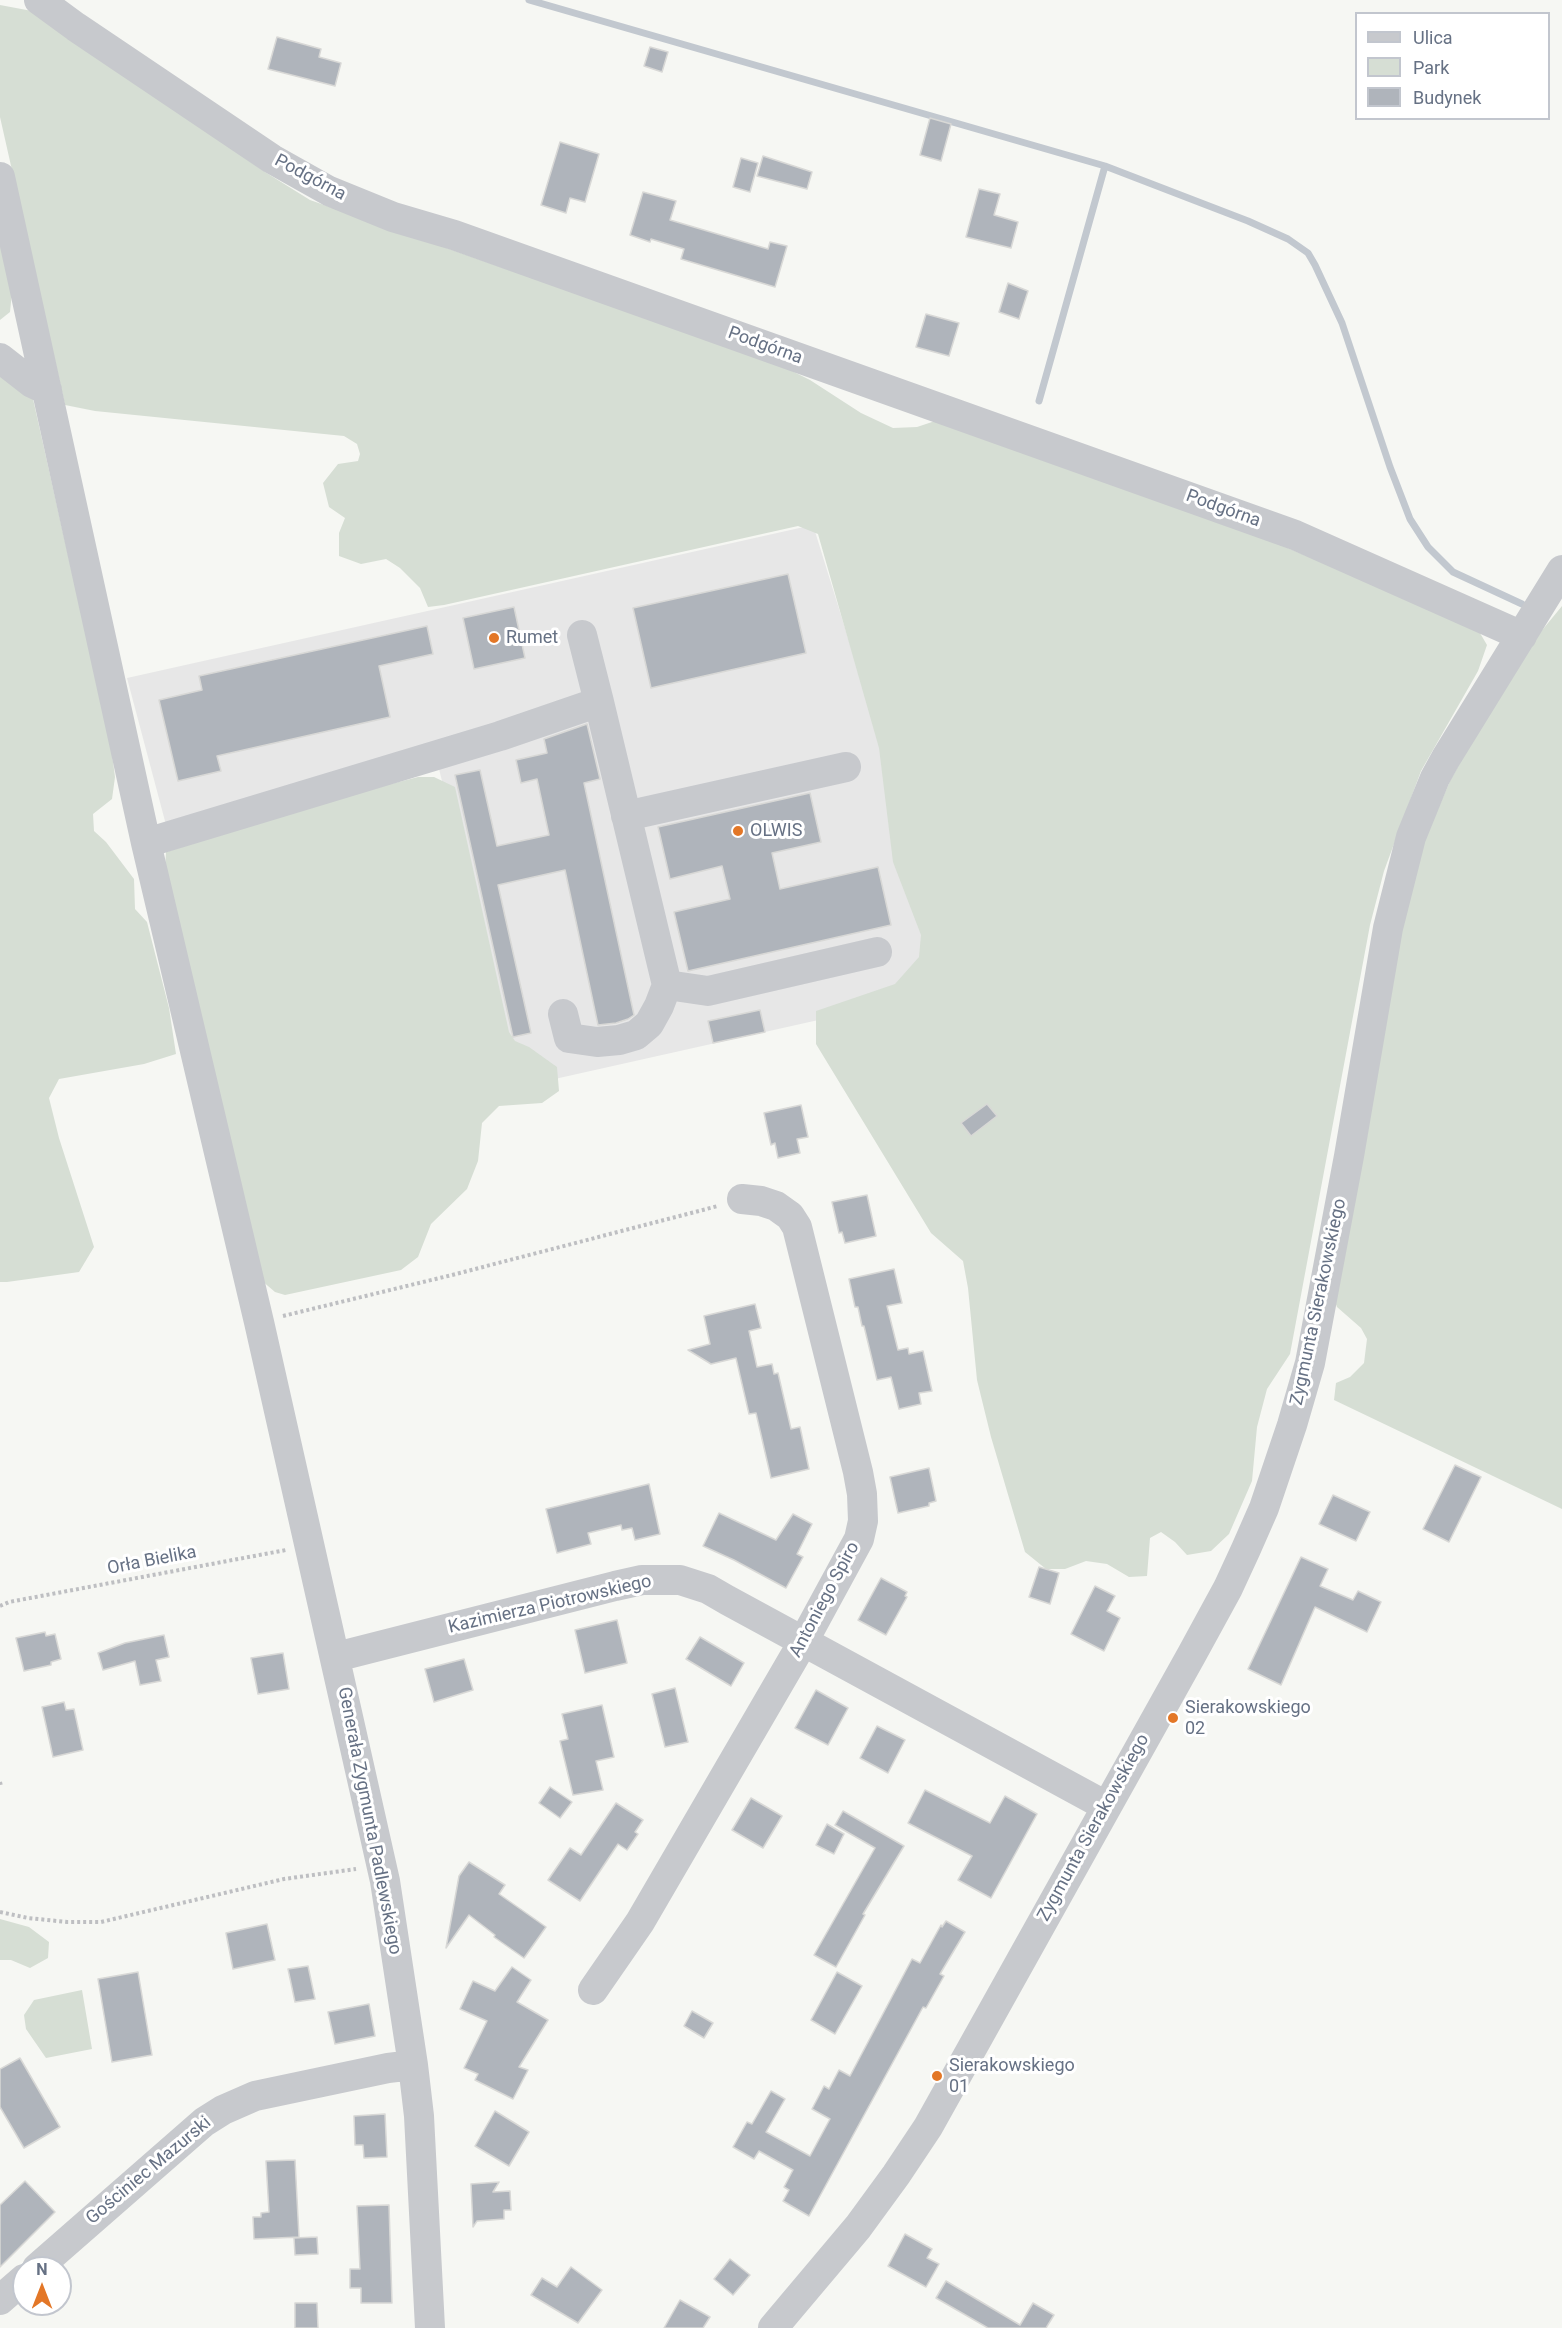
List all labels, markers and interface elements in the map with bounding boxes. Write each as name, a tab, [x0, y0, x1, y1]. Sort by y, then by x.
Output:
legend	[1355, 12, 1550, 120]
text: Ulica	[1413, 27, 1453, 48]
text: Park	[1413, 57, 1449, 78]
text: Budynek	[1413, 87, 1481, 108]
street label: Podgórna	[271, 150, 349, 206]
street label: Podgórna	[725, 323, 805, 369]
street label: Podgórna	[1183, 486, 1263, 532]
place label: Rumet	[506, 627, 558, 649]
marker: Rumet	[487, 631, 501, 645]
place label: OLWIS	[750, 820, 802, 842]
marker: OLWIS	[731, 824, 745, 838]
street label: Zygmunta Sierakowskiego	[1287, 1197, 1351, 1407]
street label: Antoniego Spiro	[785, 1539, 865, 1661]
street label: Orła Bielika	[106, 1542, 198, 1580]
street label: Kazimierza Piotrowskiego	[446, 1571, 654, 1639]
street label: Generała Zygmunta Padlewskiego	[332, 1685, 406, 1957]
place label: Sierakowskiego 02	[1185, 1697, 1311, 1740]
marker: Sierakowskiego 02	[1166, 1711, 1180, 1725]
street label: Zygmunta Sierakowskiego	[1033, 1731, 1155, 1925]
place label: Sierakowskiego 01	[949, 2055, 1075, 2098]
marker: Sierakowskiego 01	[930, 2069, 944, 2083]
street label: Gościniec Mazurski	[82, 2112, 216, 2230]
north arrow	[12, 2256, 72, 2316]
text: N	[36, 2260, 48, 2279]

